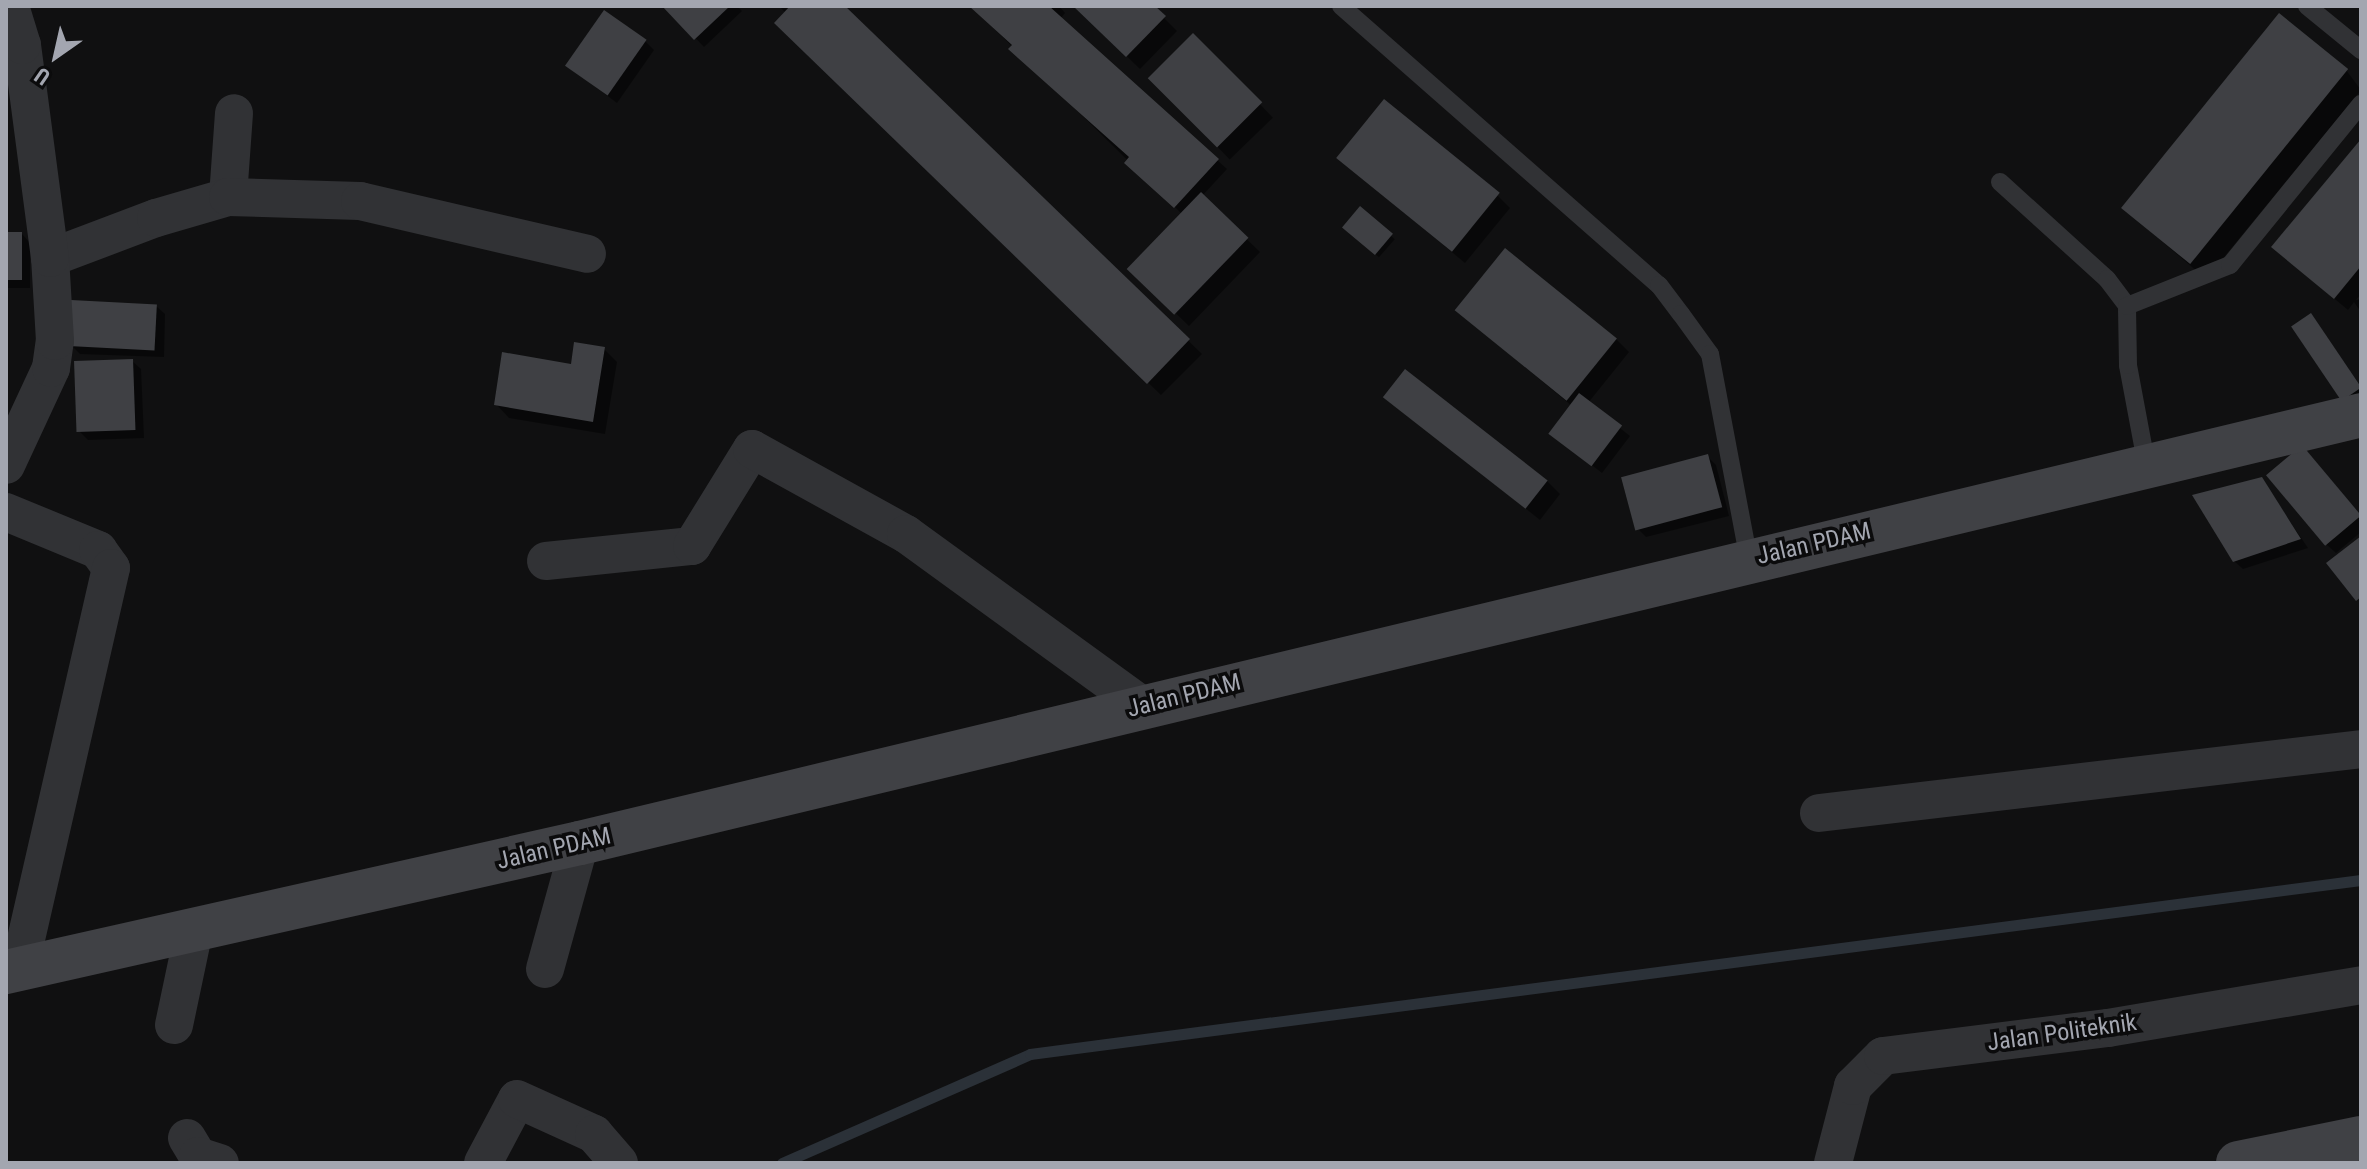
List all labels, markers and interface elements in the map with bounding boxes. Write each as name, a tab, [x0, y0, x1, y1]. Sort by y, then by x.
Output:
north arrow	[16, 16, 96, 96]
text: U	[30, 62, 54, 90]
street label: Jalan PDAM	[1754, 517, 1874, 571]
street label: Jalan PDAM	[1124, 668, 1244, 724]
street label: Jalan PDAM	[494, 822, 614, 876]
street label: Jalan Politeknik	[1985, 1008, 2139, 1058]

